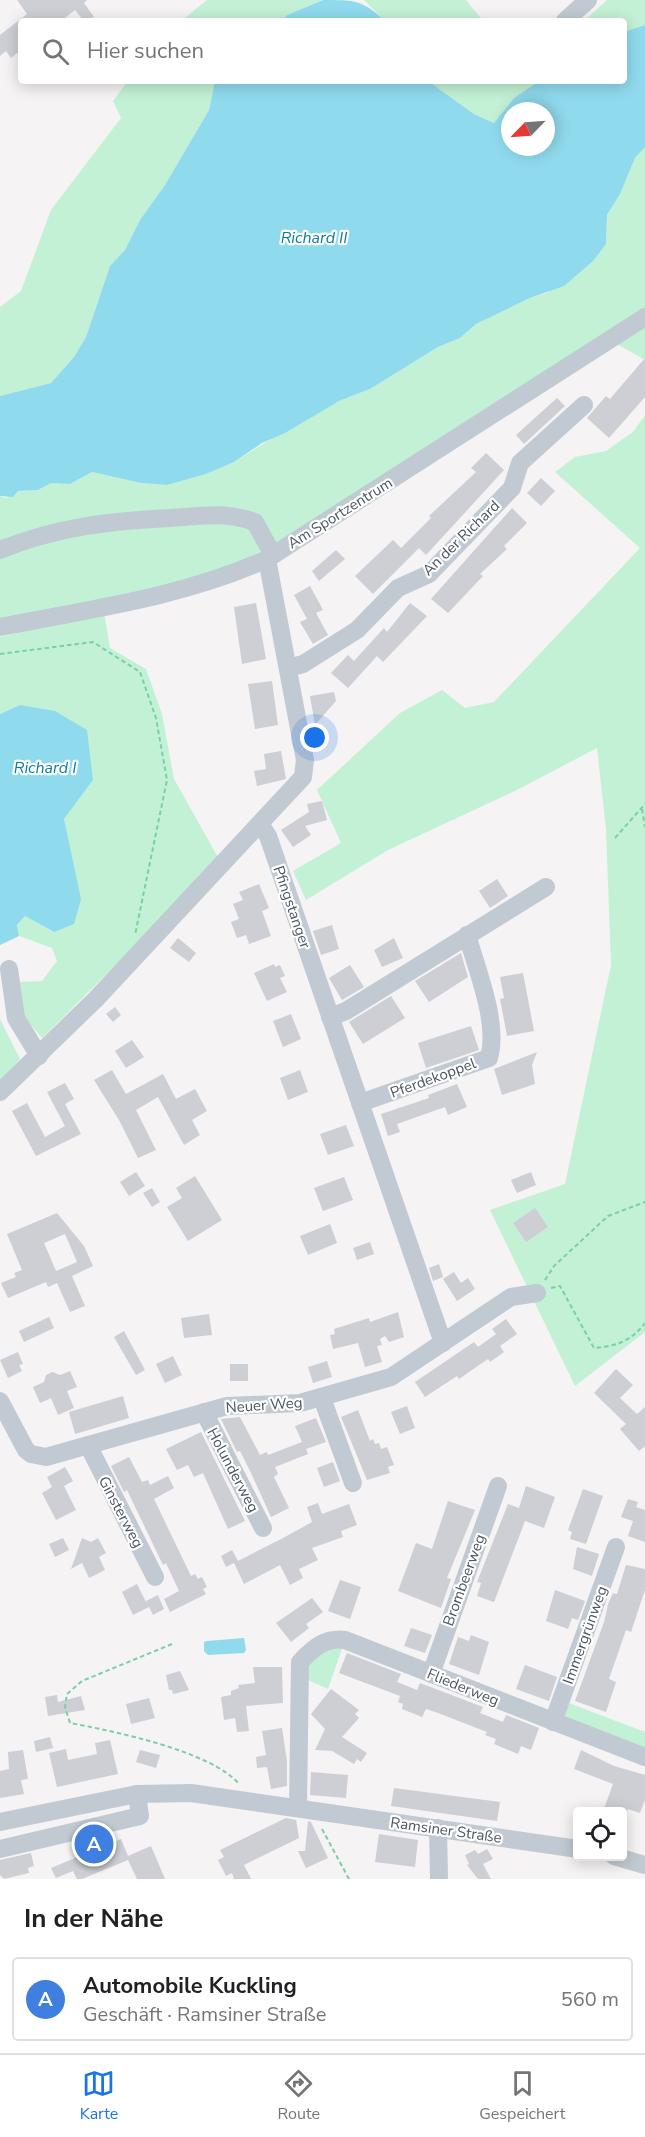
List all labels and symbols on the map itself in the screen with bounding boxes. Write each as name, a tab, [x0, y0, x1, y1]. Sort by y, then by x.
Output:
north arrow	[501, 102, 555, 156]
water label: Richard II	[281, 227, 347, 249]
street label: Am Sportzentrum	[284, 473, 396, 553]
street label: An der Richard	[418, 496, 504, 580]
your location	[300, 723, 329, 752]
water label: Richard I	[14, 757, 76, 779]
street label: Pfingstanger	[269, 863, 316, 952]
street label: Pferdekoppel	[387, 1053, 479, 1103]
street label: Neuer Weg	[225, 1392, 303, 1418]
street label: Holunderweg	[202, 1424, 264, 1516]
street label: Ginsterweg	[94, 1473, 148, 1551]
street label: Brombeerweg	[438, 1531, 490, 1629]
street label: Immergrünweg	[558, 1583, 612, 1687]
street label: Fliederweg	[424, 1664, 502, 1710]
street label: Ramsiner Straße	[389, 1812, 503, 1848]
pin: A	[74, 1822, 113, 1866]

